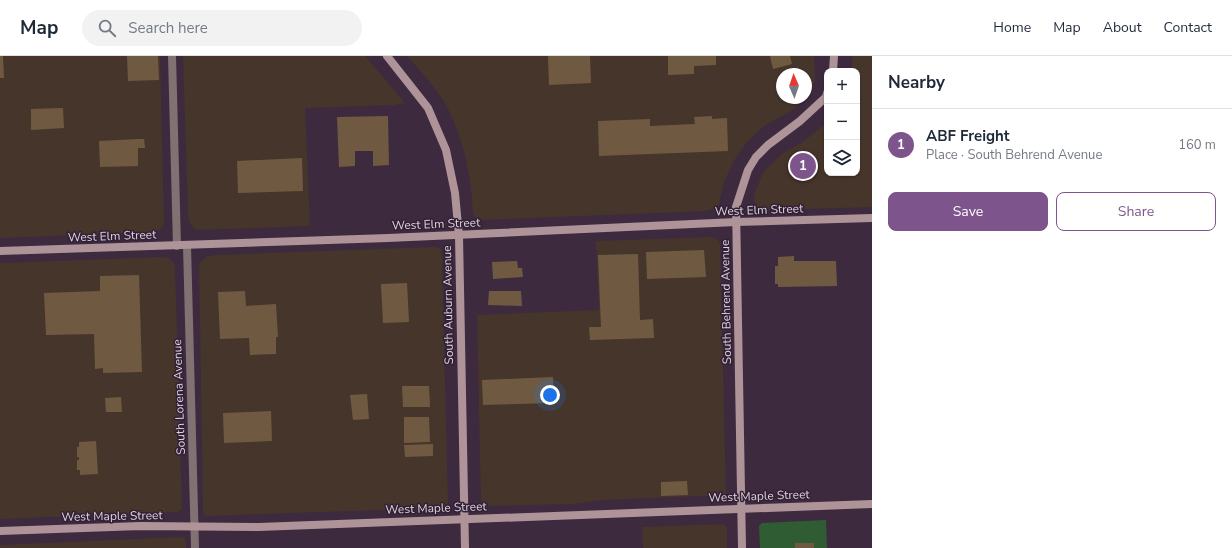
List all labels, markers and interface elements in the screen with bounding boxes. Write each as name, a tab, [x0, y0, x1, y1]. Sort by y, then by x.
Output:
search box	[82, 10, 362, 46]
text: Map	[20, 15, 58, 41]
icon: search	[96, 17, 118, 39]
text: Search here	[128, 18, 208, 38]
text: Home	[993, 18, 1031, 37]
text: Map	[1053, 18, 1081, 37]
text: About	[1103, 18, 1142, 37]
text: Contact	[1164, 18, 1212, 37]
north arrow	[776, 68, 812, 104]
map controls	[824, 68, 860, 176]
button: +	[824, 68, 860, 104]
text: Nearby	[888, 71, 945, 94]
button: −	[824, 104, 860, 140]
text: ABF Freight	[926, 126, 1010, 146]
text: 1	[897, 136, 905, 154]
text: 160 m	[1178, 136, 1216, 154]
button: layers	[824, 140, 860, 176]
text: Place · South Behrend Avenue	[926, 146, 1102, 164]
pin: 1	[790, 151, 816, 181]
button: Save	[888, 192, 1048, 231]
button: Share	[1056, 192, 1216, 231]
street label: West Elm Street	[714, 200, 804, 220]
street label: West Elm Street	[391, 214, 481, 234]
street label: West Elm Street	[67, 226, 157, 246]
street label: South Behrend Avenue	[717, 240, 735, 364]
street label: South Auburn Avenue	[439, 245, 457, 365]
street label: South Lorena Avenue	[169, 339, 189, 455]
your location	[540, 385, 560, 405]
street label: West Maple Street	[708, 486, 811, 506]
street label: West Maple Street	[385, 498, 488, 518]
street label: West Maple Street	[61, 507, 164, 525]

